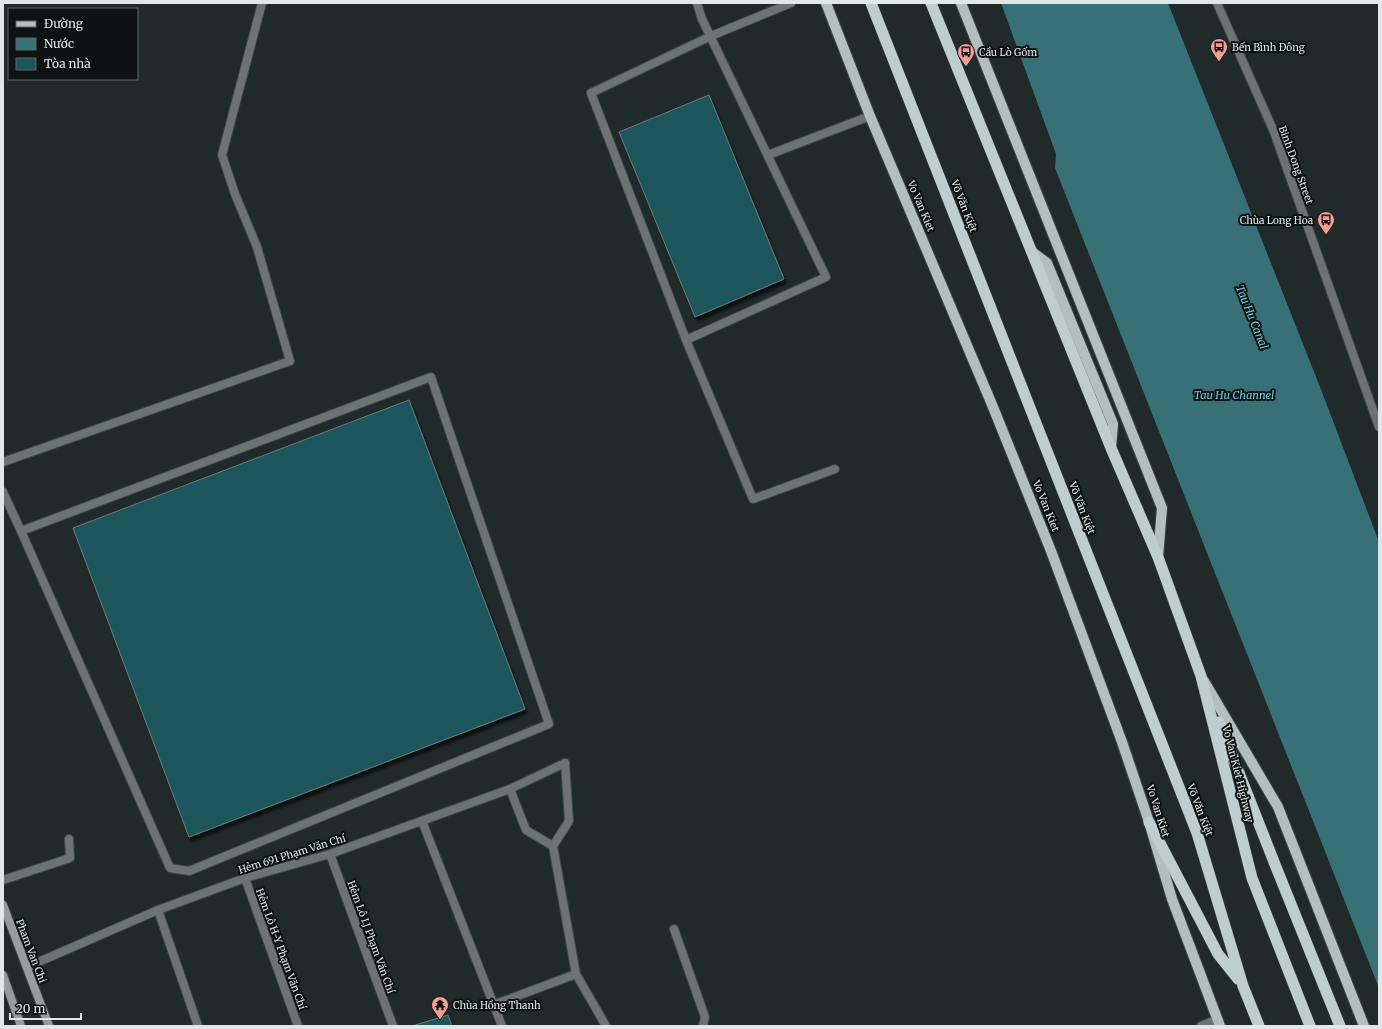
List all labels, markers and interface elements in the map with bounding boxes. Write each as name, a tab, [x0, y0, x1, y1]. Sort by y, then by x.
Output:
legend	[8, 8, 138, 80]
text: Đường	[44, 16, 84, 31]
text: Nước	[44, 36, 74, 51]
bus stop icon: Bến Bình Đông	[1209, 37, 1229, 62]
place label: Bến Bình Đông	[1232, 41, 1305, 54]
bus stop icon: Cầu Lò Gốm	[956, 42, 976, 67]
place label: Cầu Lò Gốm	[979, 46, 1037, 59]
text: Tòa nhà	[44, 56, 91, 71]
street label: Binh Dong Street	[1276, 124, 1316, 206]
street label: Võ Văn Kiệt	[948, 177, 980, 234]
street label: Vo Van Kiet	[904, 178, 938, 234]
bus stop icon: Chùa Long Hoa	[1316, 210, 1336, 235]
place label: Chùa Long Hoa	[1240, 214, 1314, 227]
water label: Tau Hu Canal	[1233, 283, 1271, 351]
water label: Tau Hu Channel	[1194, 388, 1274, 402]
street label: Vo Van Kiet	[1029, 477, 1062, 534]
street label: Võ Văn Kiệt	[1066, 479, 1098, 536]
street label: Vo Van Kiet Highway	[1219, 723, 1256, 824]
street label: Võ Văn Kiệt	[1184, 781, 1216, 838]
street label: Vo Van Kiet	[1143, 782, 1173, 839]
street label: Hẻm 691 Phạm Văn Chí	[237, 831, 348, 877]
street label: Hẻm Lô I.J Phạm Văn Chí	[344, 879, 398, 996]
street label: Hẻm Lô H-Y Phạm Văn Chí	[253, 887, 309, 1012]
street label: Pham Van Chi	[13, 917, 49, 985]
scale bar	[10, 995, 81, 1021]
temple icon: Chùa Hồng Thanh	[430, 995, 450, 1020]
place label: Chùa Hồng Thanh	[453, 999, 541, 1012]
text: 20 m	[16, 1001, 45, 1016]

